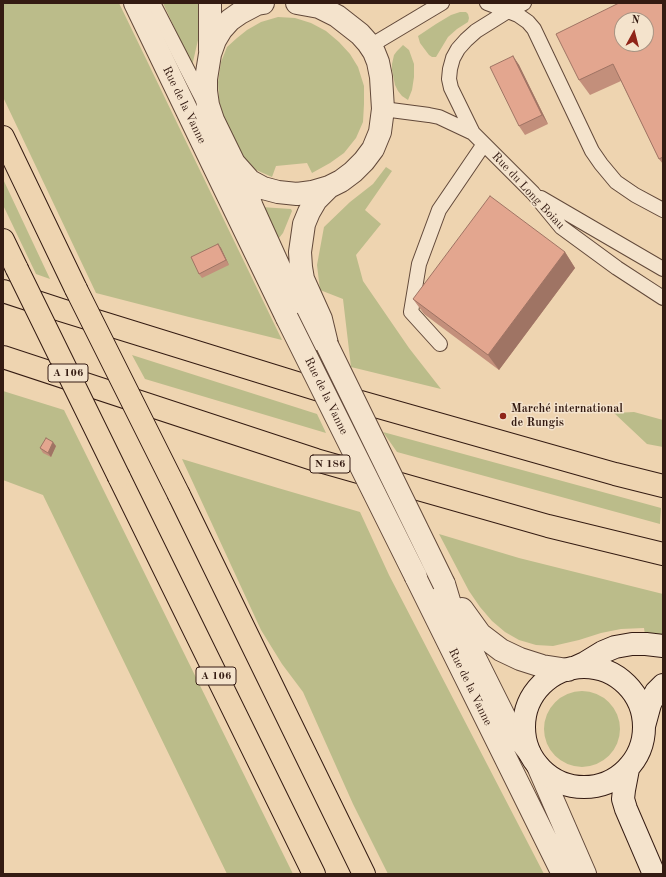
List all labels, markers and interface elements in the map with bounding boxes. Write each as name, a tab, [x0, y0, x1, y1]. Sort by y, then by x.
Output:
north arrow	[614, 12, 654, 52]
text: N	[631, 15, 640, 27]
street label: Rue de la Vanne	[159, 64, 209, 146]
street label: Rue du Long Boiau	[489, 150, 567, 232]
street label: Rue de la Vanne	[301, 355, 351, 437]
road number: A 106	[48, 364, 88, 382]
place label: Marché international de Rungis	[511, 402, 623, 430]
marker: Marché international de Rungis	[498, 411, 508, 421]
road number: N 186	[310, 455, 350, 473]
street label: Rue de la Vanne	[445, 646, 495, 728]
road number: A 106	[196, 667, 236, 685]

